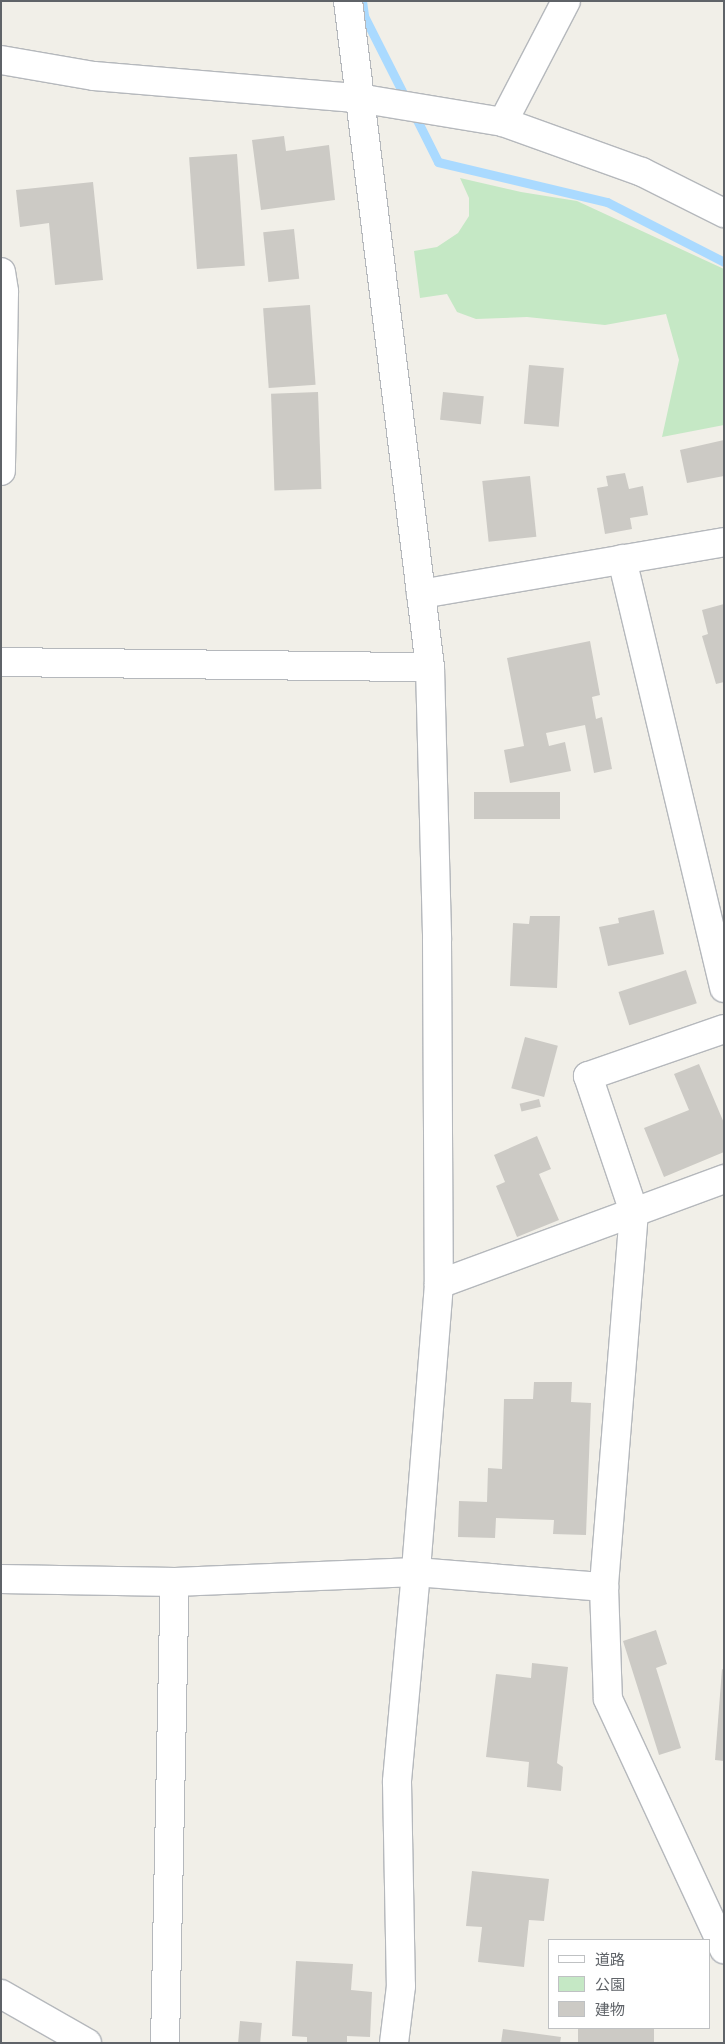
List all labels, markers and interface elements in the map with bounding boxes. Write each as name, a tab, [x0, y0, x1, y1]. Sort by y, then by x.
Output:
legend	[548, 1939, 710, 2029]
text: 道路	[595, 1950, 625, 1969]
text: 公園	[595, 1975, 625, 1994]
text: 建物	[595, 2000, 625, 2019]

